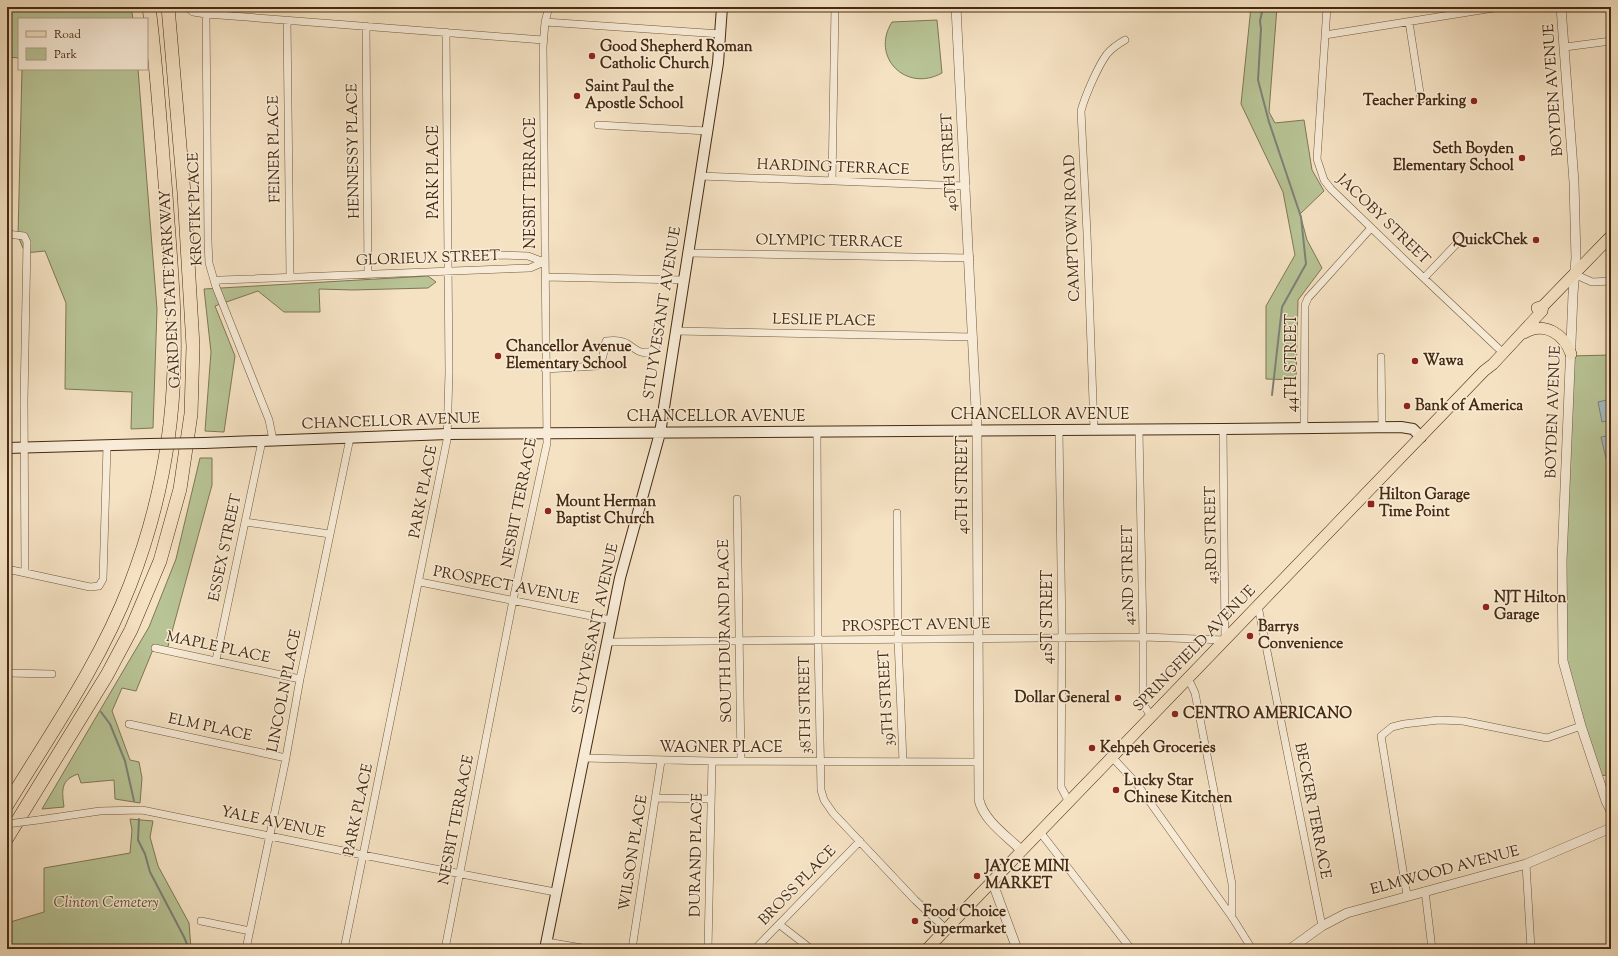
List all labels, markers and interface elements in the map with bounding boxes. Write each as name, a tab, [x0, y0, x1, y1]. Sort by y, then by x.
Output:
legend	[18, 18, 148, 70]
street label: BOYDEN AVENUE	[1539, 23, 1569, 157]
text: Road	[54, 26, 81, 44]
place label: Good Shepherd Roman Catholic Church	[600, 37, 753, 75]
text: Park	[54, 46, 77, 64]
marker: Good Shepherd Roman Catholic Church	[587, 51, 597, 61]
place label: Saint Paul the Apostle School	[585, 77, 684, 115]
street label: HENNESSY PLACE	[342, 83, 366, 219]
marker: Saint Paul the Apostle School	[572, 91, 582, 101]
place label: Teacher Parking	[1363, 91, 1467, 112]
street label: FEINER PLACE	[264, 95, 286, 203]
marker: Teacher Parking	[1469, 96, 1479, 106]
street label: 40TH STREET	[937, 112, 963, 212]
street label: NESBIT TERRACE	[521, 117, 542, 249]
street label: PARK PLACE	[424, 125, 445, 219]
place label: Seth Boyden Elementary School	[1393, 139, 1515, 177]
street label: KROTIK PLACE	[184, 152, 208, 266]
marker: Seth Boyden Elementary School	[1517, 153, 1527, 163]
street label: CAMPTOWN ROAD	[1060, 154, 1086, 302]
street label: HARDING TERRACE	[756, 155, 910, 181]
street label: JACOBY STREET	[1331, 169, 1435, 270]
street label: GARDEN STATE PARKWAY	[155, 189, 187, 389]
street label: STUYVESANT AVENUE	[639, 225, 687, 401]
street label: OLYMPIC TERRACE	[755, 230, 903, 254]
place label: QuickChek	[1452, 230, 1529, 251]
marker: QuickChek	[1531, 235, 1541, 245]
street label: GLORIEUX STREET	[355, 246, 501, 272]
street label: LESLIE PLACE	[772, 310, 876, 332]
street label: 44TH STREET	[1282, 313, 1303, 412]
place label: Chancellor Avenue Elementary School	[506, 337, 632, 375]
street label: BOYDEN AVENUE	[1541, 345, 1567, 479]
marker: Chancellor Avenue Elementary School	[493, 351, 503, 361]
place label: Wawa	[1423, 351, 1464, 372]
marker: Wawa	[1410, 356, 1420, 366]
place label: Bank of America	[1415, 396, 1523, 417]
marker: Bank of America	[1402, 401, 1412, 411]
street label: CHANCELLOR AVENUE	[951, 405, 1129, 426]
street label: CHANCELLOR AVENUE	[627, 407, 805, 428]
street label: CHANCELLOR AVENUE	[301, 408, 481, 436]
street label: 40TH STREET	[953, 435, 974, 534]
street label: NESBIT TERRACE	[497, 436, 543, 570]
street label: PARK PLACE	[405, 444, 443, 540]
street label: 43RD STREET	[1201, 485, 1223, 584]
place label: Hilton Garage Time Point	[1379, 485, 1470, 523]
street label: ESSEX STREET	[204, 492, 248, 604]
place label: Mount Herman Baptist Church	[556, 492, 656, 530]
marker: Hilton Garage Time Point	[1366, 499, 1376, 509]
marker: Mount Herman Baptist Church	[543, 506, 553, 516]
street label: 42ND STREET	[1118, 524, 1140, 625]
street label: SOUTH DURAND PLACE	[714, 539, 738, 723]
street label: STUYVESANT AVENUE	[568, 542, 624, 716]
street label: PROSPECT AVENUE	[431, 562, 581, 610]
street label: 41ST STREET	[1038, 569, 1059, 664]
street label: SPRINGFIELD AVENUE	[1129, 581, 1261, 717]
place label: NJT Hilton Garage	[1494, 588, 1567, 626]
marker: NJT Hilton Garage	[1481, 602, 1491, 612]
street label: PROSPECT AVENUE	[842, 614, 990, 638]
place label: Barrys Convenience	[1258, 617, 1343, 655]
street label: MAPLE PLACE	[164, 627, 272, 669]
street label: LINCOLN PLACE	[263, 628, 307, 754]
marker: Barrys Convenience	[1245, 631, 1255, 641]
street label: 39TH STREET	[874, 649, 900, 747]
street label: 38TH STREET	[795, 655, 817, 754]
place label: Dollar General	[1014, 688, 1111, 709]
marker: Dollar General	[1113, 693, 1123, 703]
place label: CENTRO AMERICANO	[1183, 704, 1352, 725]
street label: ELM PLACE	[166, 709, 254, 747]
marker: CENTRO AMERICANO	[1170, 709, 1180, 719]
street label: WAGNER PLACE	[659, 738, 783, 759]
place label: Kehpeh Groceries	[1100, 738, 1216, 759]
street label: BECKER TERRACE	[1289, 741, 1335, 881]
marker: Kehpeh Groceries	[1087, 743, 1097, 753]
street label: NESBIT TERRACE	[434, 753, 480, 887]
street label: PARK PLACE	[339, 762, 379, 858]
place label: Lucky Star Chinese Kitchen	[1124, 771, 1232, 809]
marker: Lucky Star Chinese Kitchen	[1111, 785, 1121, 795]
street label: WILSON PLACE	[614, 793, 654, 913]
street label: DURAND PLACE	[685, 793, 709, 917]
street label: YALE AVENUE	[219, 802, 327, 844]
street label: BROSS PLACE	[754, 841, 842, 931]
street label: ELMWOOD AVENUE	[1368, 841, 1522, 901]
place label: JAYCE MINI MARKET	[984, 857, 1070, 895]
marker: JAYCE MINI MARKET	[972, 871, 982, 881]
park label: Clinton Cemetery	[53, 893, 159, 914]
place label: Food Choice Supermarket	[923, 902, 1007, 940]
marker: Food Choice Supermarket	[910, 916, 920, 926]

